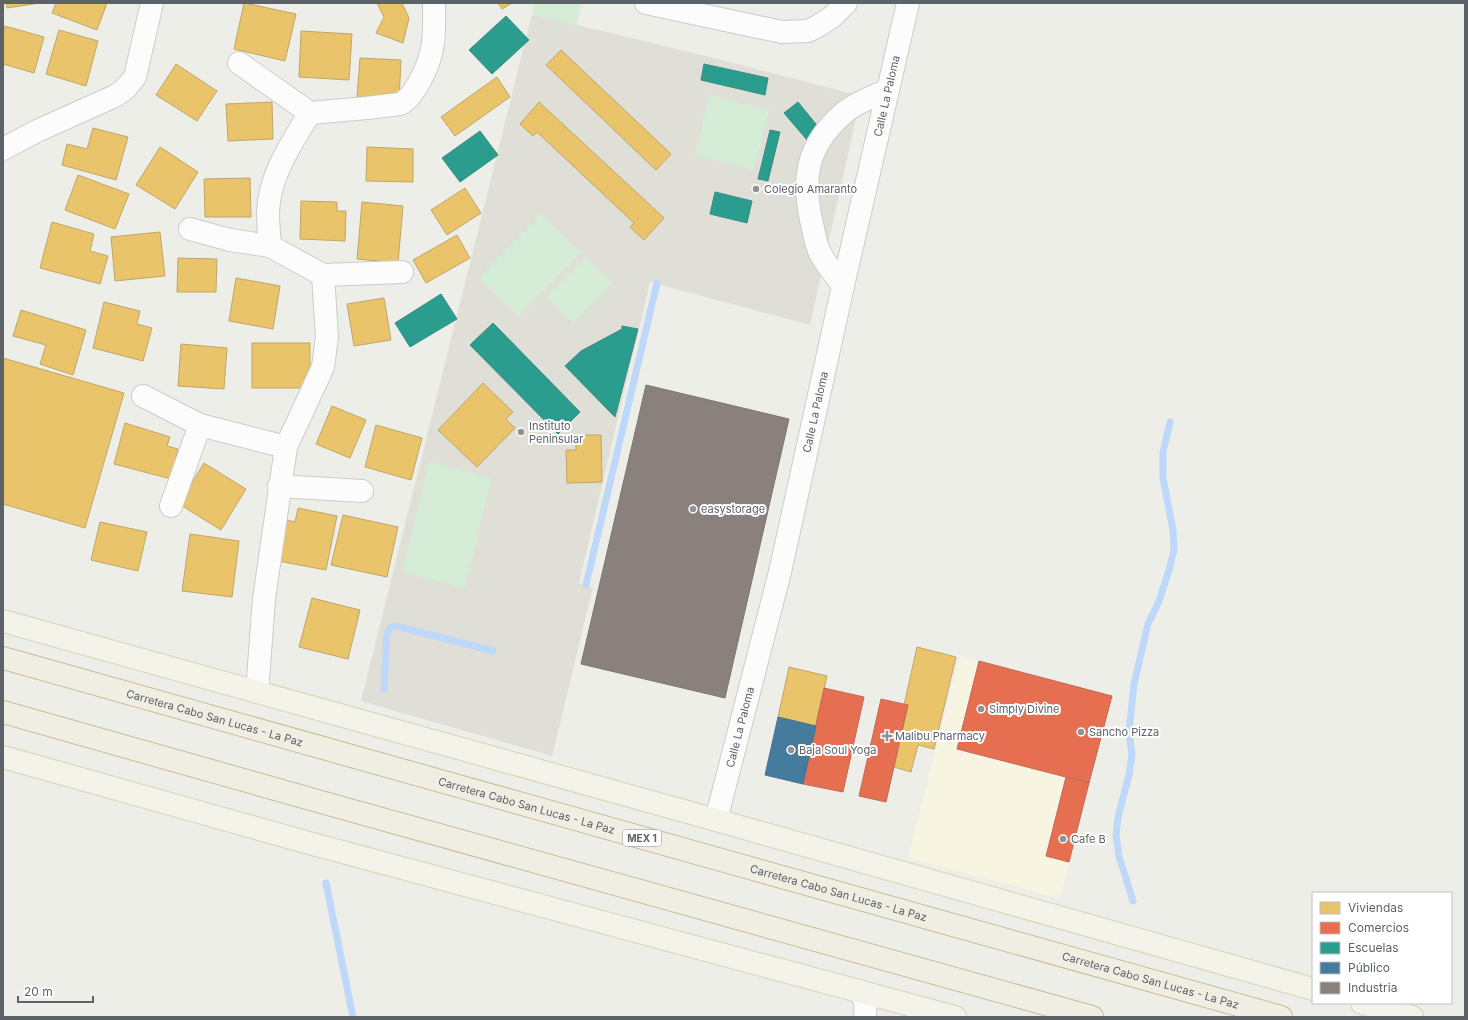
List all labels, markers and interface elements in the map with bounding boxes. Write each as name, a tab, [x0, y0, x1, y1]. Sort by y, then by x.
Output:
street label: Calle La Paloma	[871, 54, 903, 138]
place label: Colegio Amaranto	[764, 182, 858, 196]
marker: Colegio Amaranto	[751, 184, 761, 194]
street label: Calle La Paloma	[799, 370, 831, 454]
place label: Instituto Peninsular	[529, 419, 583, 446]
marker: Instituto Peninsular	[516, 427, 526, 437]
place label: easystorage	[701, 502, 765, 516]
marker: easystorage	[688, 504, 698, 514]
street label: Calle La Paloma	[723, 685, 757, 769]
street label: Carretera Cabo San Lucas - La Paz	[125, 686, 305, 749]
place label: Simply Divine	[989, 702, 1059, 716]
marker: Simply Divine	[976, 704, 986, 714]
place label: Sancho Pizza	[1089, 725, 1159, 739]
marker: Sancho Pizza	[1076, 727, 1086, 737]
place label: Malibu Pharmacy	[895, 729, 985, 743]
marker: Malibu Pharmacy	[882, 731, 892, 741]
place label: Baja Soul Yoga	[799, 743, 876, 757]
marker: Baja Soul Yoga	[786, 745, 796, 755]
street label: Carretera Cabo San Lucas - La Paz	[437, 774, 617, 837]
road number: MEX 1	[623, 830, 661, 846]
place label: Cafe B	[1071, 832, 1106, 846]
marker: Cafe B	[1058, 834, 1068, 844]
street label: Carretera Cabo San Lucas - La Paz	[749, 861, 929, 924]
legend	[1312, 892, 1452, 1004]
text: Viviendas	[1348, 900, 1403, 915]
text: Comercios	[1348, 920, 1409, 935]
text: Escuelas	[1348, 940, 1398, 955]
street label: Carretera Cabo San Lucas - La Paz	[1061, 949, 1241, 1012]
text: Público	[1348, 960, 1390, 975]
scale bar	[18, 978, 93, 1004]
text: Industria	[1348, 980, 1397, 995]
text: 20 m	[24, 984, 53, 999]

